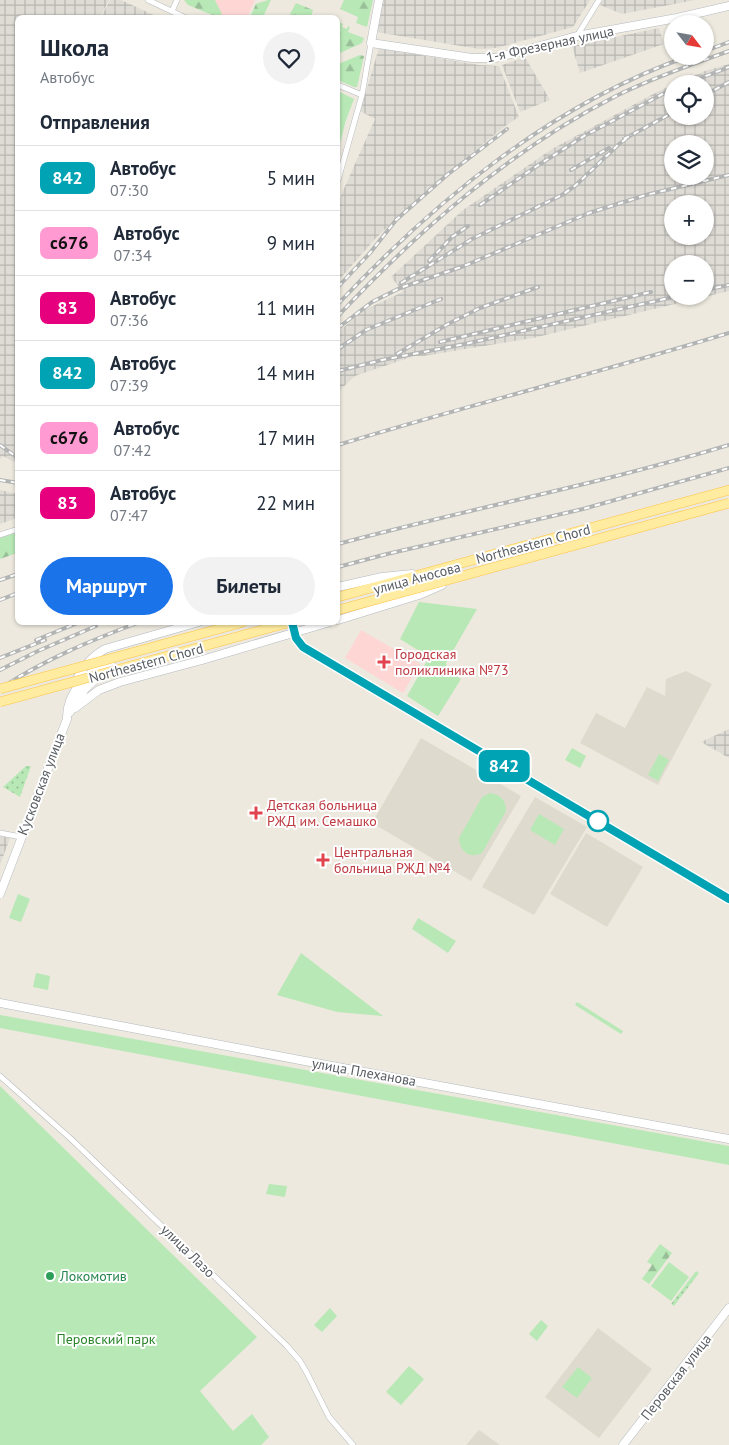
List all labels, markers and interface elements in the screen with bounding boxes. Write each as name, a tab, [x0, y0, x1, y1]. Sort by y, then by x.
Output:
north arrow	[664, 15, 714, 65]
map controls	[664, 15, 714, 305]
street label: 1-я Фрезерная улица	[485, 22, 616, 66]
text: Школа	[40, 32, 109, 63]
button: heart	[263, 32, 315, 84]
text: Автобус	[40, 67, 95, 87]
button: locate	[664, 75, 714, 125]
text: Отправления	[40, 110, 150, 134]
button: layers	[664, 135, 714, 185]
text: Автобус	[110, 156, 176, 180]
text: 842	[52, 166, 83, 189]
text: 5 мин	[267, 166, 315, 190]
text: 07:30	[110, 180, 148, 200]
button: +	[664, 195, 714, 245]
text: Автобус	[113, 221, 180, 245]
text: с676	[50, 231, 88, 254]
text: 9 мин	[267, 231, 315, 255]
text: 07:34	[113, 245, 152, 265]
button: −	[664, 255, 714, 305]
text: Автобус	[110, 286, 176, 310]
text: 83	[57, 296, 78, 319]
text: 11 мин	[256, 296, 315, 320]
text: 07:36	[110, 310, 148, 330]
text: Автобус	[110, 351, 176, 375]
text: 842	[52, 361, 83, 384]
text: 14 мин	[256, 361, 315, 385]
text: 07:39	[110, 375, 148, 395]
text: Автобус	[113, 416, 180, 440]
text: с676	[50, 426, 88, 449]
text: 17 мин	[257, 426, 315, 450]
text: 07:42	[113, 440, 152, 460]
text: Автобус	[110, 481, 176, 505]
text: 83	[57, 491, 78, 514]
text: 22 мин	[256, 491, 315, 515]
text: 07:47	[110, 505, 148, 525]
street label: Northeastern Chord	[474, 520, 592, 568]
button: Маршрут	[40, 557, 173, 615]
button: Билеты	[183, 557, 315, 615]
street label: улица Аносова	[371, 558, 463, 598]
street label: Northeastern Chord	[87, 639, 205, 687]
place label: Городская поликлиника №73	[395, 645, 509, 679]
marker: Городская поликлиника №73	[377, 655, 391, 669]
street label: Кусковская улица	[13, 730, 69, 838]
line badge: 842	[475, 750, 533, 782]
text: 842	[489, 754, 519, 777]
place label: Детская больница РЖД им. Семашко	[267, 796, 377, 830]
marker: Детская больница РЖД им. Семашко	[249, 806, 263, 820]
unlabelled marker	[587, 810, 609, 832]
place label: Центральная больница РЖД №4	[334, 843, 451, 877]
marker: Центральная больница РЖД №4	[316, 853, 330, 867]
street label: улица Плеханова	[310, 1054, 418, 1090]
street label: улица Лазо	[157, 1221, 219, 1281]
place label: Локомотив	[59, 1267, 127, 1285]
marker: Локомотив	[44, 1270, 56, 1282]
park label: Перовский парк	[56, 1330, 156, 1348]
street label: Перовская улица	[637, 1330, 715, 1424]

